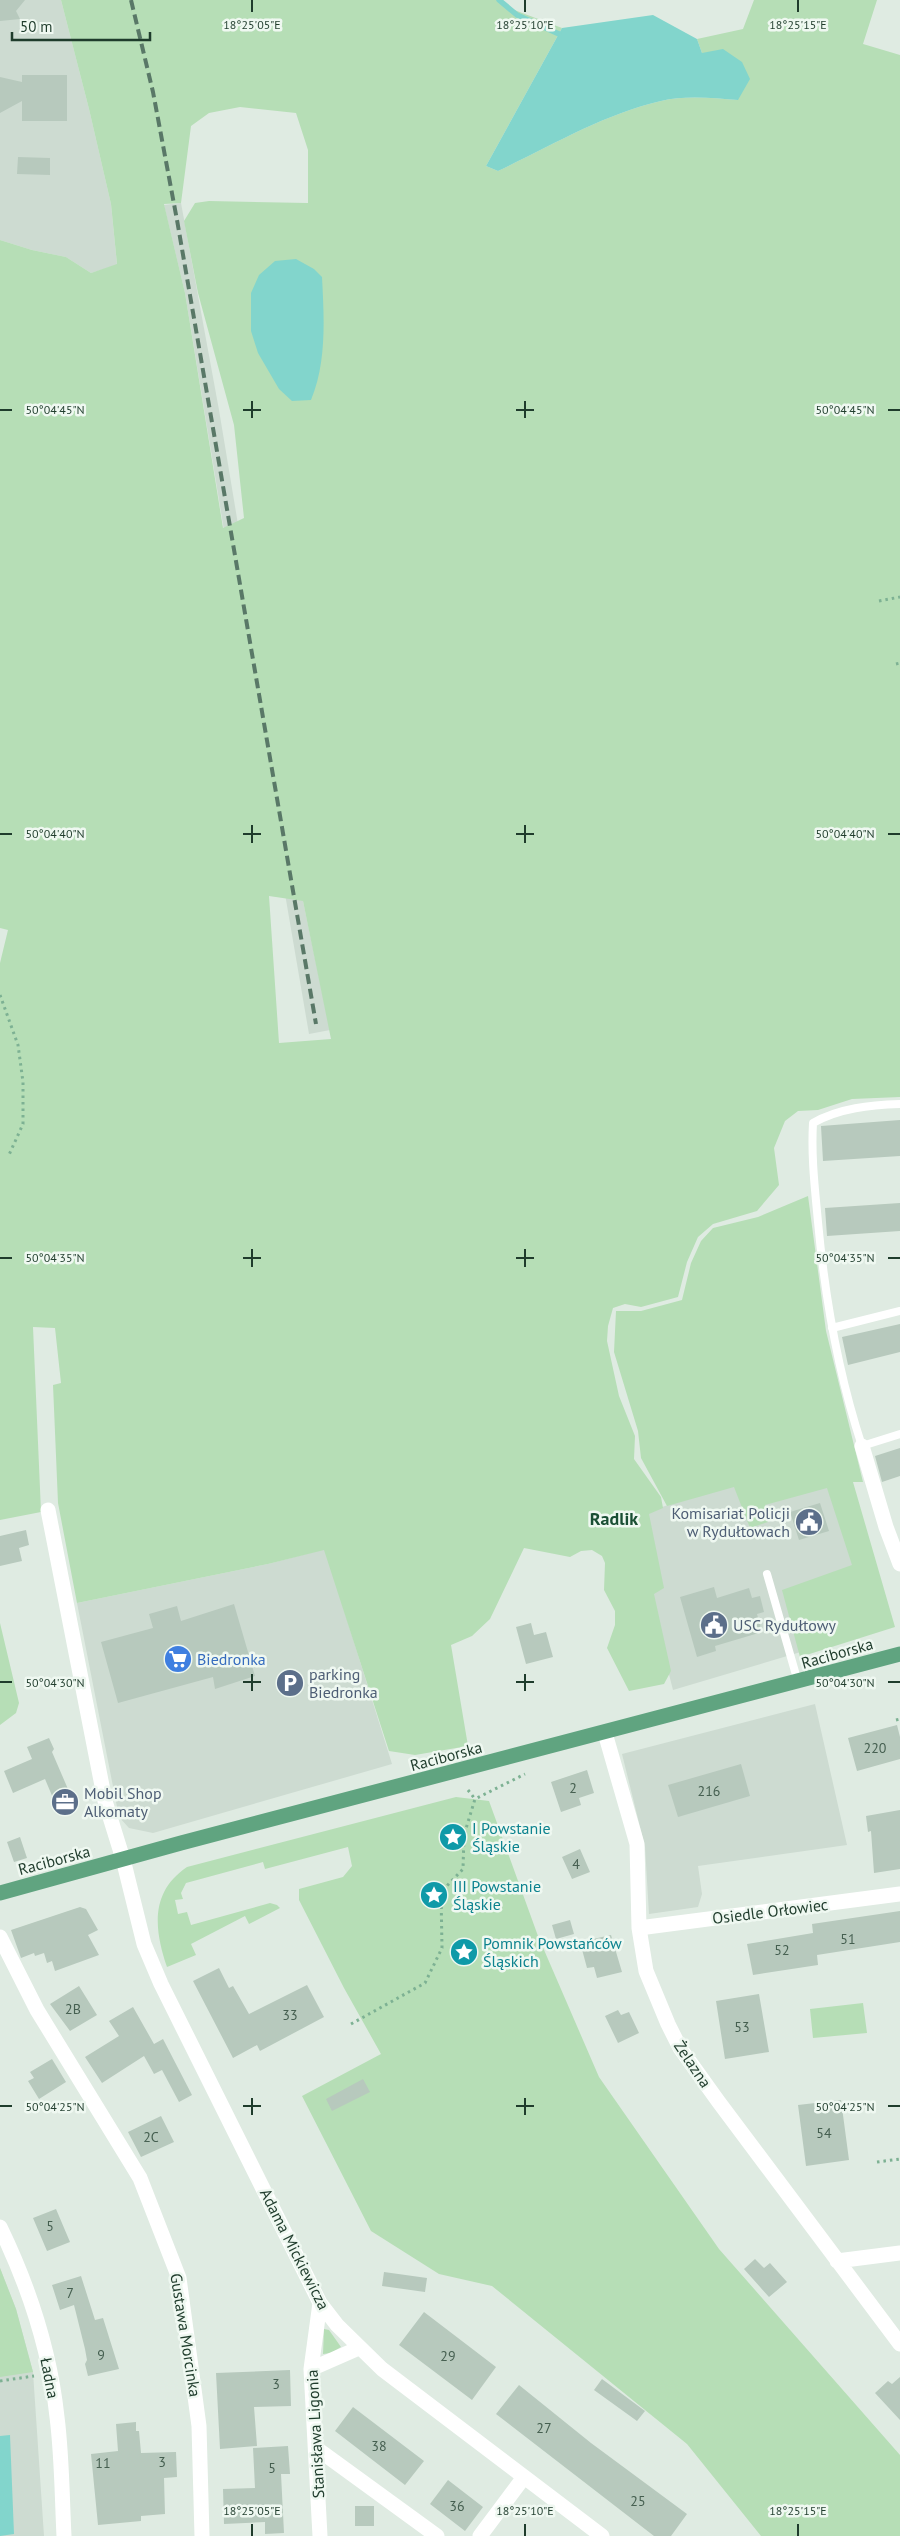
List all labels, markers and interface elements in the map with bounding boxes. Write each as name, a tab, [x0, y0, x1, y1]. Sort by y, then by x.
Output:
scale bar	[12, 10, 150, 42]
text: 50 m	[20, 17, 53, 36]
text: 18°25'05"E	[223, 17, 281, 32]
text: 18°25'10"E	[496, 17, 554, 32]
text: 18°25'15"E	[769, 17, 827, 32]
text: 50°04'45"N	[25, 402, 85, 417]
text: 50°04'45"N	[815, 402, 875, 417]
text: 50°04'40"N	[25, 826, 85, 841]
text: 50°04'40"N	[815, 826, 875, 841]
text: 50°04'35"N	[25, 1250, 85, 1265]
text: 50°04'35"N	[815, 1250, 875, 1265]
place label: Komisariat Policji w Rydułtowach	[671, 1503, 790, 1541]
district label: Radlik	[590, 1507, 638, 1530]
public building icon: Komisariat Policji w Rydułtowach	[794, 1507, 824, 1537]
public building icon: USC Rydułtowy	[699, 1610, 729, 1640]
place label: USC Rydułtowy	[733, 1615, 837, 1635]
street label: Raciborska	[799, 1633, 875, 1673]
supermarket icon: Biedronka	[163, 1644, 193, 1674]
place label: Biedronka	[197, 1649, 266, 1669]
place label: parking Biedronka	[309, 1664, 378, 1702]
parking icon: parking Biedronka	[275, 1668, 305, 1698]
text: 50°04'30"N	[25, 1675, 85, 1690]
text: 50°04'30"N	[815, 1675, 875, 1690]
street label: Raciborska	[408, 1737, 484, 1775]
house number: 220	[864, 1739, 887, 1757]
house number: 2	[569, 1779, 577, 1797]
house number: 216	[698, 1782, 720, 1800]
place label: Mobil Shop Alkomaty	[84, 1783, 162, 1821]
office icon: Mobil Shop Alkomaty	[50, 1787, 80, 1817]
place label: I Powstanie Śląskie	[472, 1818, 551, 1856]
place icon: I Powstanie Śląskie	[438, 1822, 468, 1852]
street label: Raciborska	[16, 1841, 92, 1879]
house number: 4	[572, 1855, 580, 1873]
place label: III Powstanie Śląskie	[453, 1876, 541, 1914]
place icon: III Powstanie Śląskie	[419, 1880, 449, 1910]
street label: Osiedle Orłowiec	[711, 1894, 829, 1928]
house number: 51	[840, 1930, 856, 1948]
place label: Pomnik Powstańców Śląskich	[483, 1933, 622, 1971]
place icon: Pomnik Powstańców Śląskich	[449, 1937, 479, 1967]
house number: 52	[774, 1941, 790, 1959]
house number: 2B	[65, 2000, 81, 2018]
house number: 33	[282, 2006, 298, 2024]
house number: 53	[734, 2018, 750, 2036]
street label: Żelazna	[670, 2037, 716, 2091]
text: 50°04'25"N	[25, 2099, 85, 2114]
text: 50°04'25"N	[815, 2099, 875, 2114]
house number: 54	[816, 2124, 832, 2142]
house number: 2C	[143, 2128, 159, 2146]
street label: Adama Mickiewicza	[256, 2185, 334, 2313]
house number: 5	[46, 2217, 54, 2235]
street label: Gustawa Morcinka	[166, 2272, 206, 2398]
house number: 7	[66, 2284, 74, 2302]
house number: 9	[97, 2346, 105, 2364]
house number: 29	[440, 2347, 456, 2365]
street label: Ładna	[36, 2356, 64, 2400]
street label: Stanisława Ligonia	[302, 2369, 328, 2499]
house number: 3	[272, 2375, 280, 2393]
house number: 27	[536, 2419, 552, 2437]
house number: 38	[371, 2437, 387, 2455]
house number: 3	[158, 2453, 166, 2471]
house number: 11	[95, 2454, 111, 2472]
house number: 5	[268, 2459, 276, 2477]
house number: 25	[630, 2492, 646, 2510]
house number: 36	[449, 2497, 465, 2515]
text: 18°25'05"E	[223, 2503, 281, 2518]
text: 18°25'10"E	[496, 2503, 554, 2518]
text: 18°25'15"E	[769, 2503, 827, 2518]

